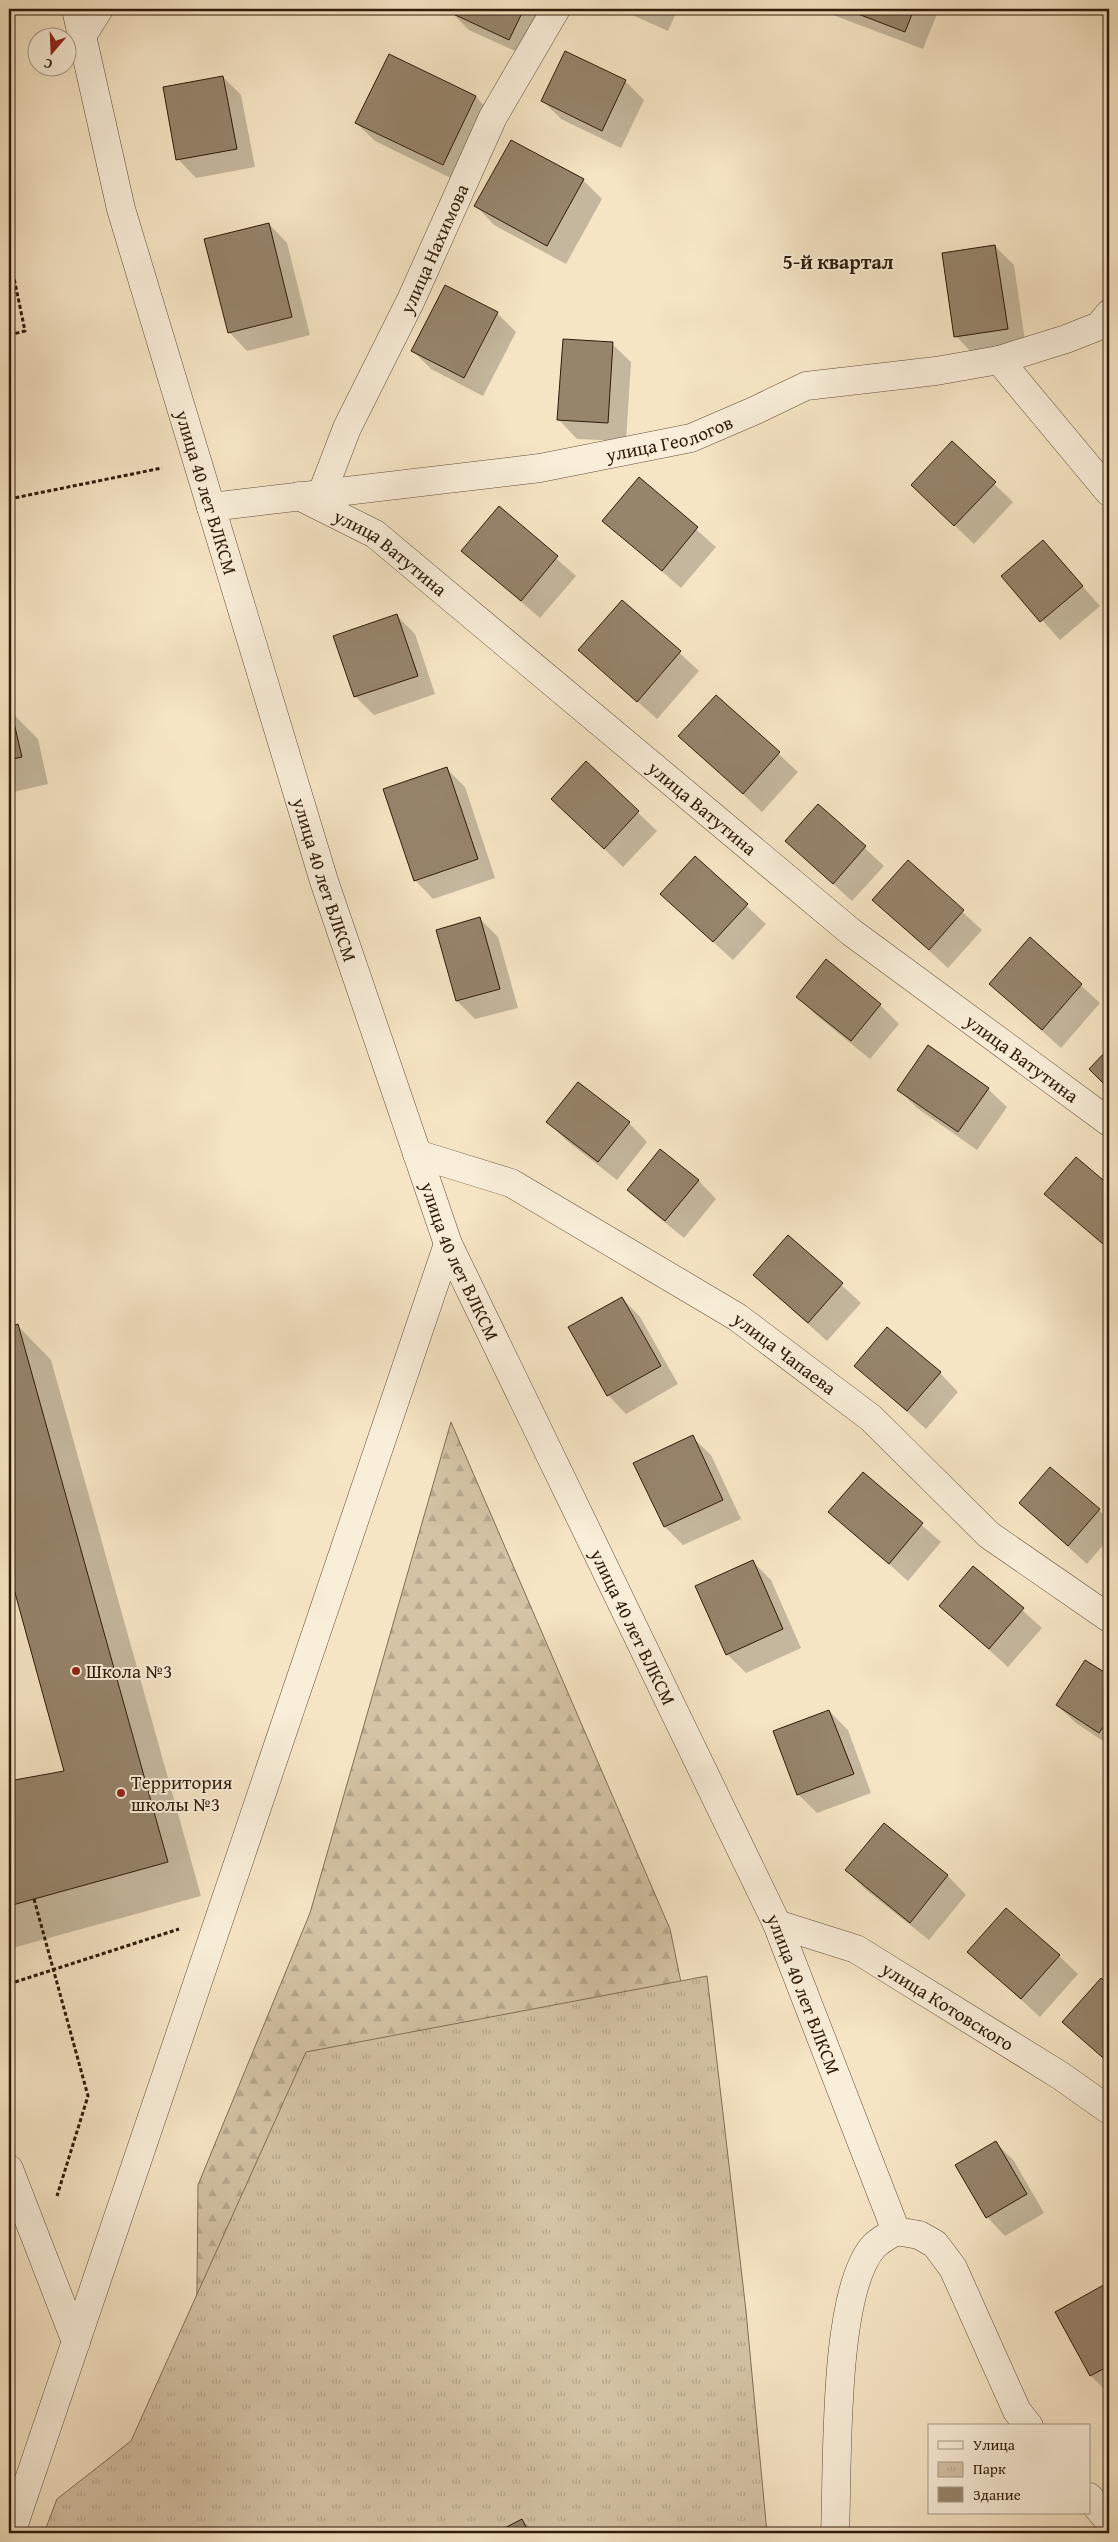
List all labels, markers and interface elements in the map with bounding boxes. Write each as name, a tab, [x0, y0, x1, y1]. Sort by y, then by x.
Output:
north arrow	[28, 28, 78, 78]
text: С	[41, 54, 55, 75]
street label: улица Нахимова	[392, 179, 475, 319]
district label: 5-й квартал	[783, 247, 894, 276]
street label: улица 40 лет ВЛКСМ	[168, 406, 245, 578]
street label: улица Геологов	[602, 408, 737, 469]
street label: улица Ватутина	[328, 501, 453, 603]
street label: улица Ватутина	[641, 753, 763, 862]
street label: улица 40 лет ВЛКСМ	[285, 793, 365, 965]
street label: улица Ватутина	[959, 1006, 1085, 1109]
street label: улица 40 лет ВЛКСМ	[413, 1177, 507, 1345]
street label: улица Чапаева	[726, 1304, 842, 1401]
street label: улица 40 лет ВЛКСМ	[583, 1543, 683, 1710]
place label: Школа №3	[86, 1657, 172, 1685]
marker: Школа №3	[70, 1665, 82, 1677]
place label: Территория школы №3	[131, 1768, 233, 1818]
marker: Территория школы №3	[115, 1787, 127, 1799]
street label: улица 40 лет ВЛКСМ	[759, 1908, 848, 2079]
street label: улица Котовского	[876, 1954, 1019, 2058]
legend	[928, 2424, 1090, 2514]
text: Улица	[973, 2434, 1016, 2455]
text: Парк	[973, 2458, 1006, 2479]
text: Здание	[973, 2484, 1021, 2505]

